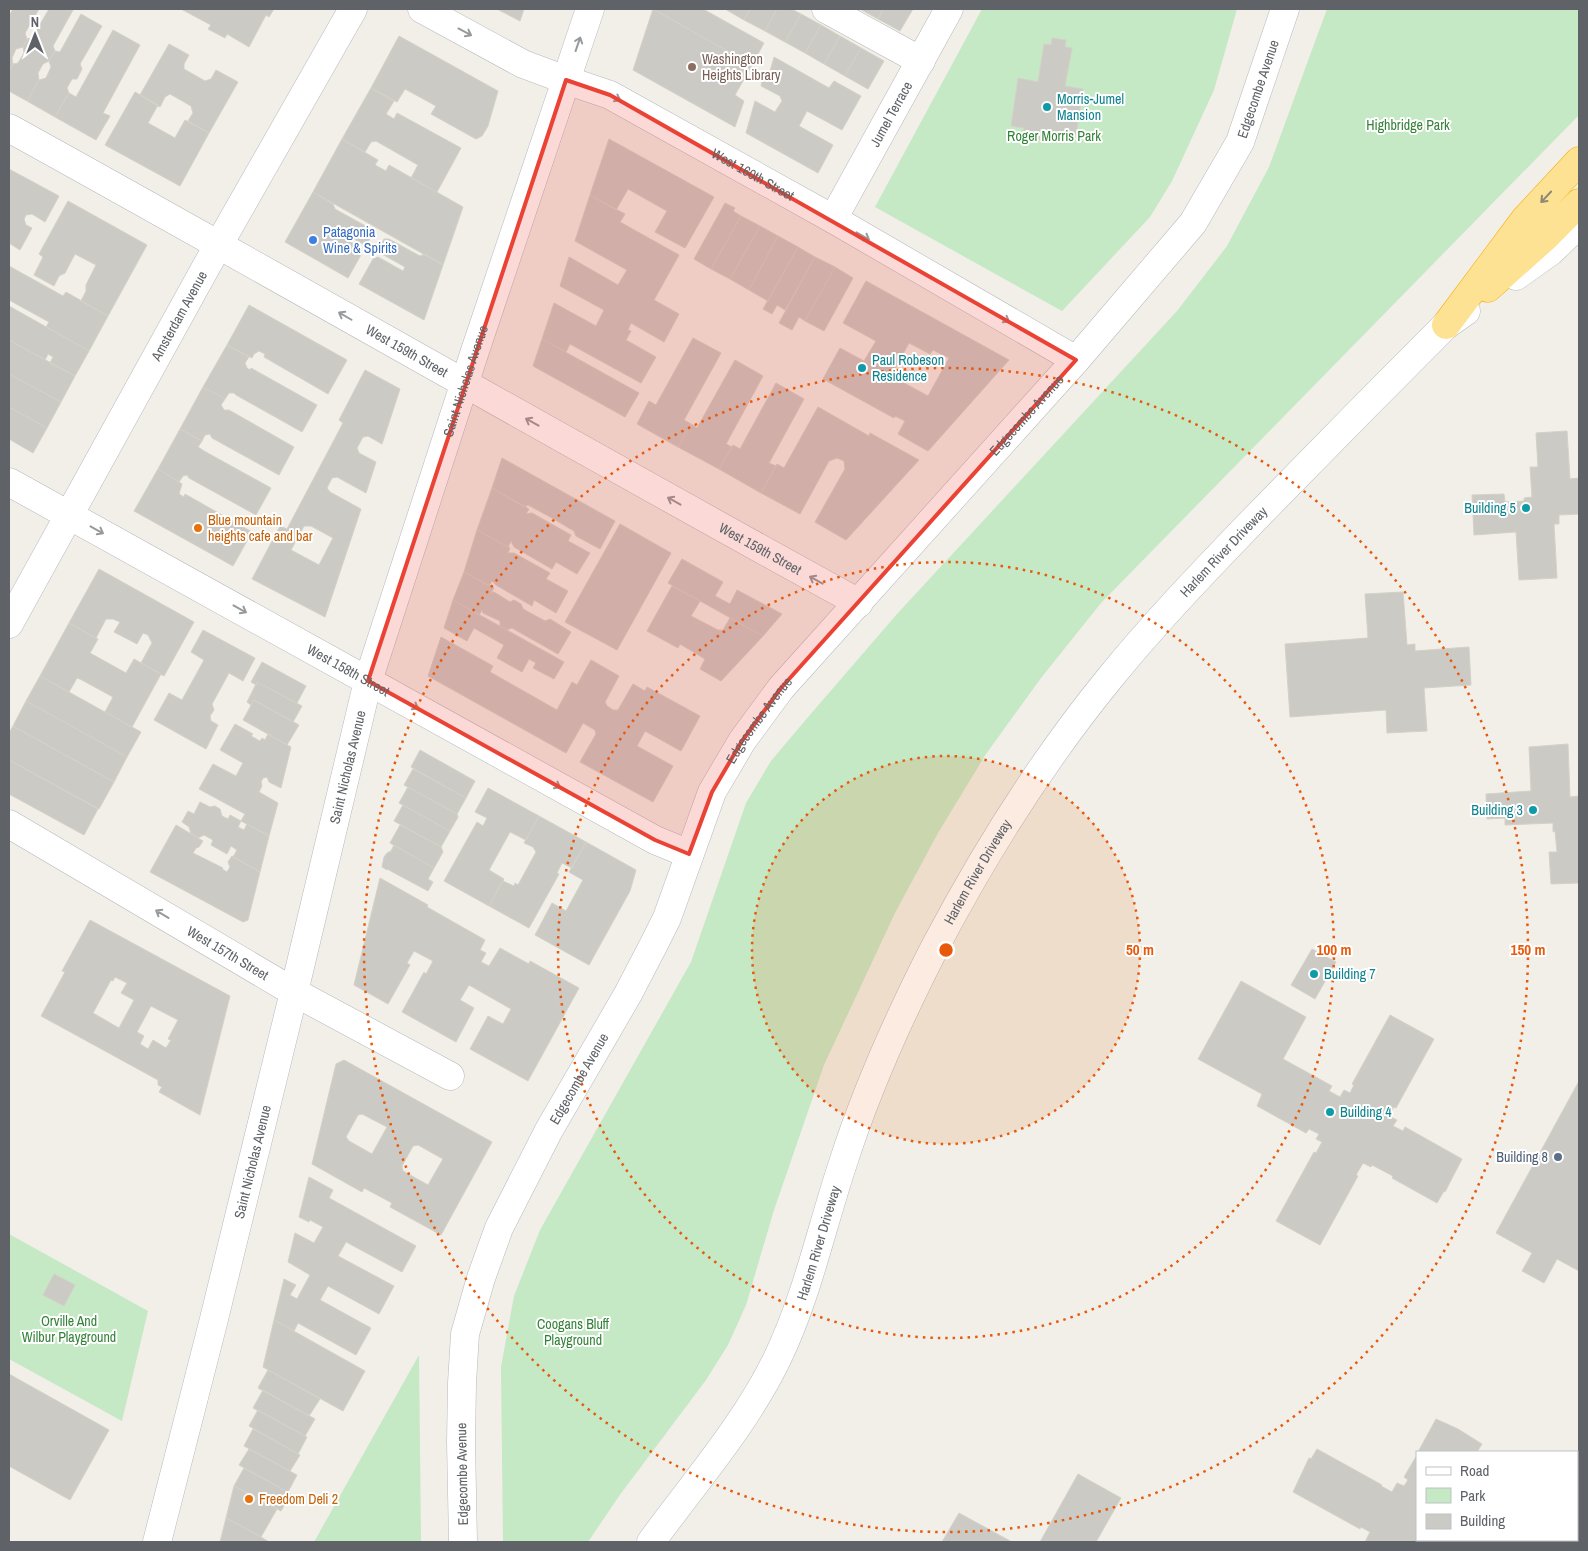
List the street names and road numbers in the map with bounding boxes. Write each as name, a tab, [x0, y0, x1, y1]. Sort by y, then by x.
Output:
street label: Edgecombe Avenue	[1233, 37, 1283, 140]
street label: Jumel Terrace	[866, 78, 916, 150]
street label: West 160th Street	[708, 144, 797, 205]
street label: Amsterdam Avenue	[147, 268, 211, 365]
street label: West 159th Street	[362, 320, 451, 381]
street label: Saint Nicholas Avenue	[439, 323, 492, 439]
street label: Edgecombe Avenue	[985, 371, 1067, 459]
street label: Harlem River Driveway	[1176, 502, 1271, 601]
street label: West 159th Street	[716, 518, 805, 579]
street label: West 158th Street	[304, 640, 393, 700]
street label: Edgecombe Avenue	[722, 673, 796, 767]
street label: Saint Nicholas Avenue	[325, 709, 370, 826]
street label: Harlem River Driveway	[940, 816, 1015, 927]
street label: West 157th Street	[184, 922, 272, 984]
street label: Edgecombe Avenue	[545, 1030, 612, 1127]
street label: Saint Nicholas Avenue	[230, 1103, 275, 1220]
street label: Harlem River Driveway	[793, 1183, 844, 1303]
street label: Edgecombe Avenue	[452, 1423, 472, 1525]

